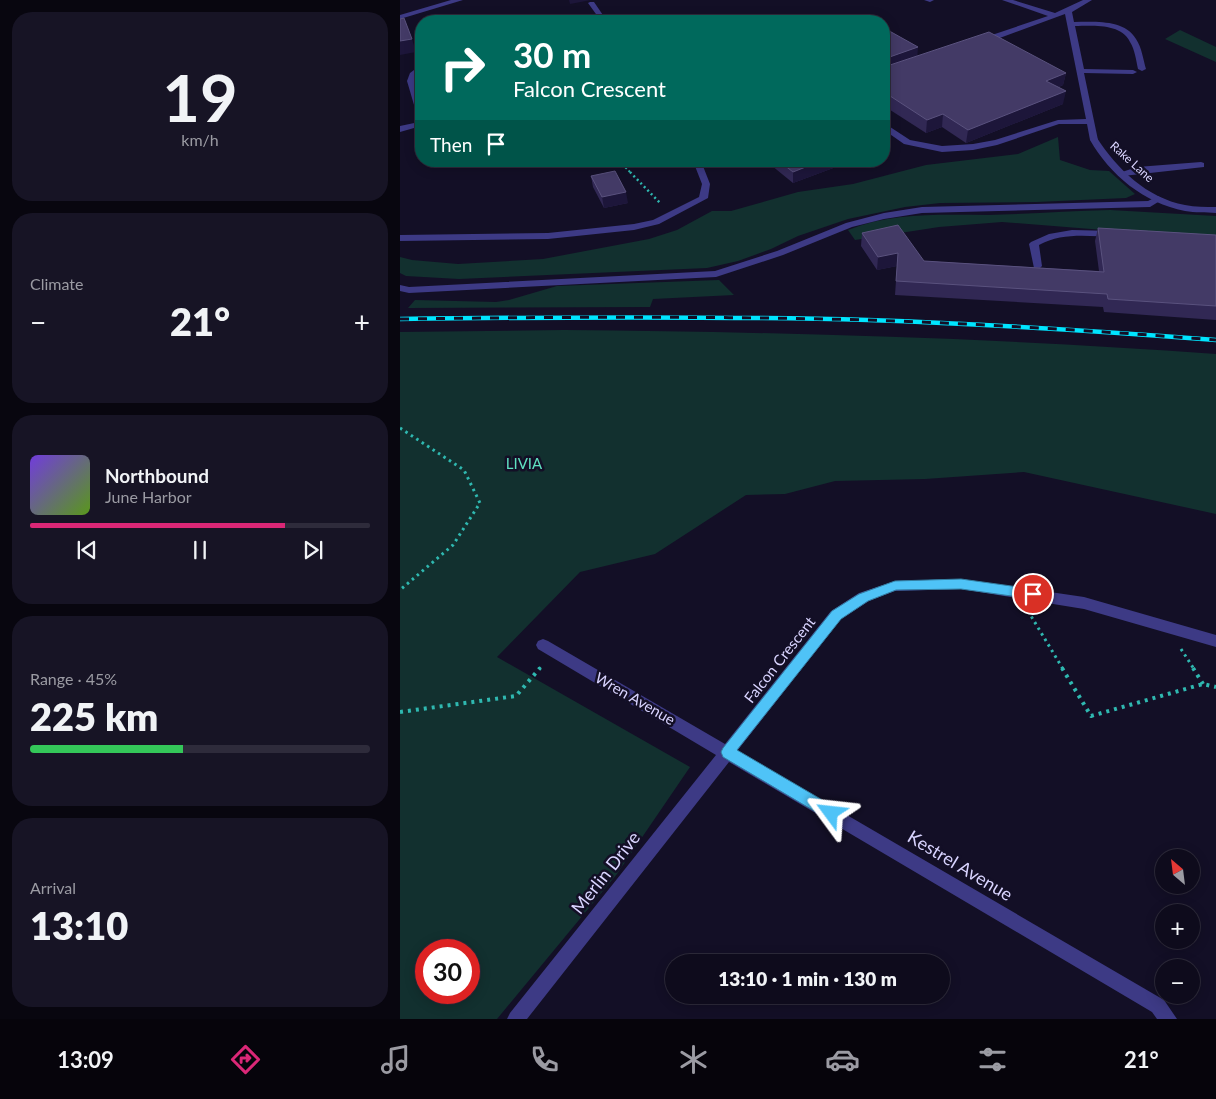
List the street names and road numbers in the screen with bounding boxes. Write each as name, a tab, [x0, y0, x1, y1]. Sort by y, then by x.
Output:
street label: Rake Lane	[1107, 138, 1157, 185]
street label: Falcon Crescent	[740, 612, 819, 706]
street label: Wren Avenue	[592, 668, 679, 728]
street label: Kestrel Avenue	[904, 825, 1017, 905]
street label: Merlin Drive	[566, 827, 644, 918]

